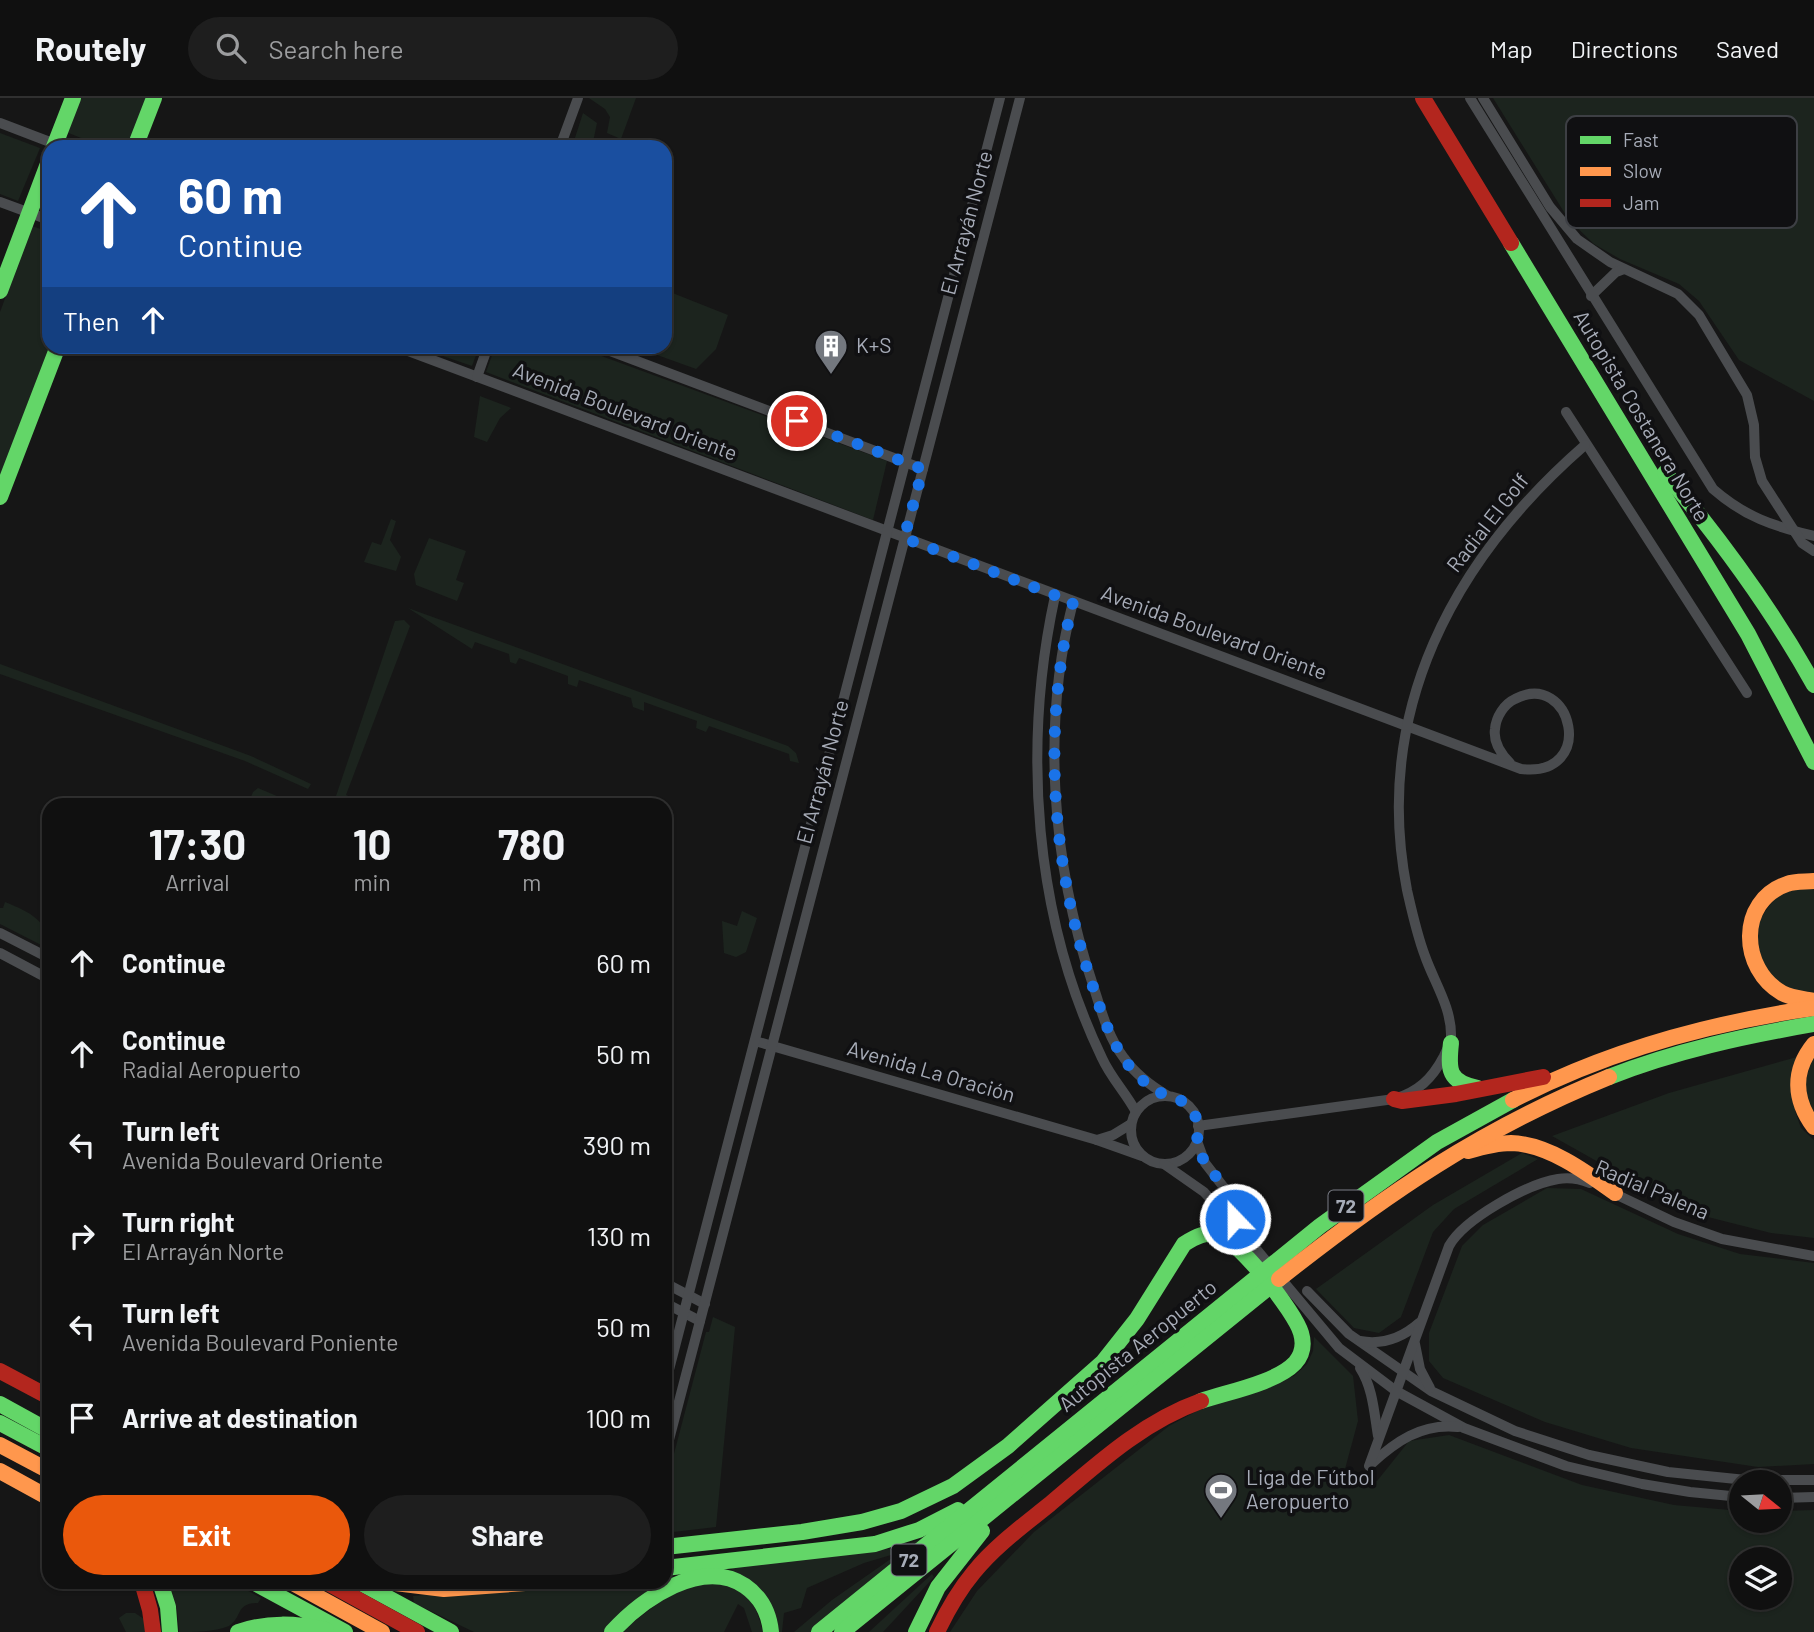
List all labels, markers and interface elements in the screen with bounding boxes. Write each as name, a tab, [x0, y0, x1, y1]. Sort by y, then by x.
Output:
search box	[188, 17, 678, 80]
text: Routely	[35, 28, 146, 68]
icon: search	[212, 29, 250, 67]
text: Search here	[268, 33, 404, 64]
text: Map	[1490, 34, 1533, 63]
text: Directions	[1571, 34, 1678, 63]
text: Saved	[1716, 34, 1779, 63]
legend	[1566, 116, 1797, 228]
text: Fast	[1623, 128, 1659, 151]
street label: El Arrayán Norte	[934, 148, 997, 297]
text: Slow	[1623, 159, 1662, 182]
text: 60 m	[178, 165, 283, 224]
icon: ahead	[63, 168, 154, 259]
text: Jam	[1623, 191, 1659, 214]
text: Continue	[178, 225, 303, 263]
icon: ahead	[134, 301, 172, 339]
text: Then	[63, 305, 120, 336]
street label: Autopista Costanera Norte	[1569, 305, 1715, 525]
building icon: K+S	[812, 327, 850, 376]
place label: K+S	[856, 332, 892, 357]
street label: Avenida Boulevard Oriente	[510, 356, 741, 465]
pin	[767, 391, 827, 451]
icon: arrive	[778, 402, 816, 440]
street label: Radial El Golf	[1440, 468, 1533, 576]
street label: Avenida Boulevard Oriente	[1098, 579, 1331, 684]
street label: El Arrayán Norte	[790, 697, 853, 846]
text: 17:30	[149, 818, 246, 868]
text: 10	[353, 818, 391, 868]
text: 780	[498, 818, 565, 868]
text: Arrival	[165, 868, 229, 896]
text: min	[353, 868, 391, 896]
text: m	[522, 868, 541, 896]
icon: ahead	[63, 944, 101, 982]
text: Continue	[122, 947, 226, 978]
text: 60 m	[596, 947, 651, 978]
text: Continue	[122, 1024, 226, 1055]
icon: ahead	[63, 1035, 101, 1073]
street label: Avenida La Oración	[845, 1035, 1018, 1106]
text: 50 m	[596, 1038, 651, 1069]
text: Radial Aeropuerto	[122, 1055, 301, 1083]
text: Turn left	[122, 1115, 220, 1146]
icon: left	[63, 1126, 101, 1164]
text: 390 m	[583, 1129, 651, 1160]
text: Avenida Boulevard Oriente	[122, 1146, 383, 1174]
street label: Radial Palena	[1592, 1153, 1713, 1224]
position arrow	[1198, 1182, 1272, 1256]
road number: 72	[1328, 1190, 1364, 1222]
text: Turn right	[122, 1206, 235, 1237]
icon: right	[63, 1217, 101, 1255]
text: 130 m	[587, 1220, 651, 1251]
text: El Arrayán Norte	[122, 1237, 284, 1265]
street label: Autopista Aeropuerto	[1053, 1274, 1221, 1416]
text: Turn left	[122, 1297, 220, 1328]
icon: left	[63, 1308, 101, 1346]
text: 50 m	[596, 1311, 651, 1342]
text: Avenida Boulevard Poniente	[122, 1328, 399, 1356]
icon: arrive	[63, 1399, 101, 1437]
text: Arrive at destination	[122, 1402, 358, 1433]
text: 100 m	[586, 1402, 651, 1433]
place label: Liga de Fútbol Aeropuerto	[1246, 1464, 1374, 1513]
north arrow	[1729, 1470, 1792, 1533]
map controls	[1729, 1470, 1792, 1610]
sports icon: Liga de Fútbol Aeropuerto	[1202, 1471, 1240, 1520]
button: Exit	[63, 1495, 350, 1575]
button: Share	[364, 1495, 651, 1575]
road number: 72	[892, 1544, 926, 1576]
button: layers	[1729, 1547, 1792, 1610]

